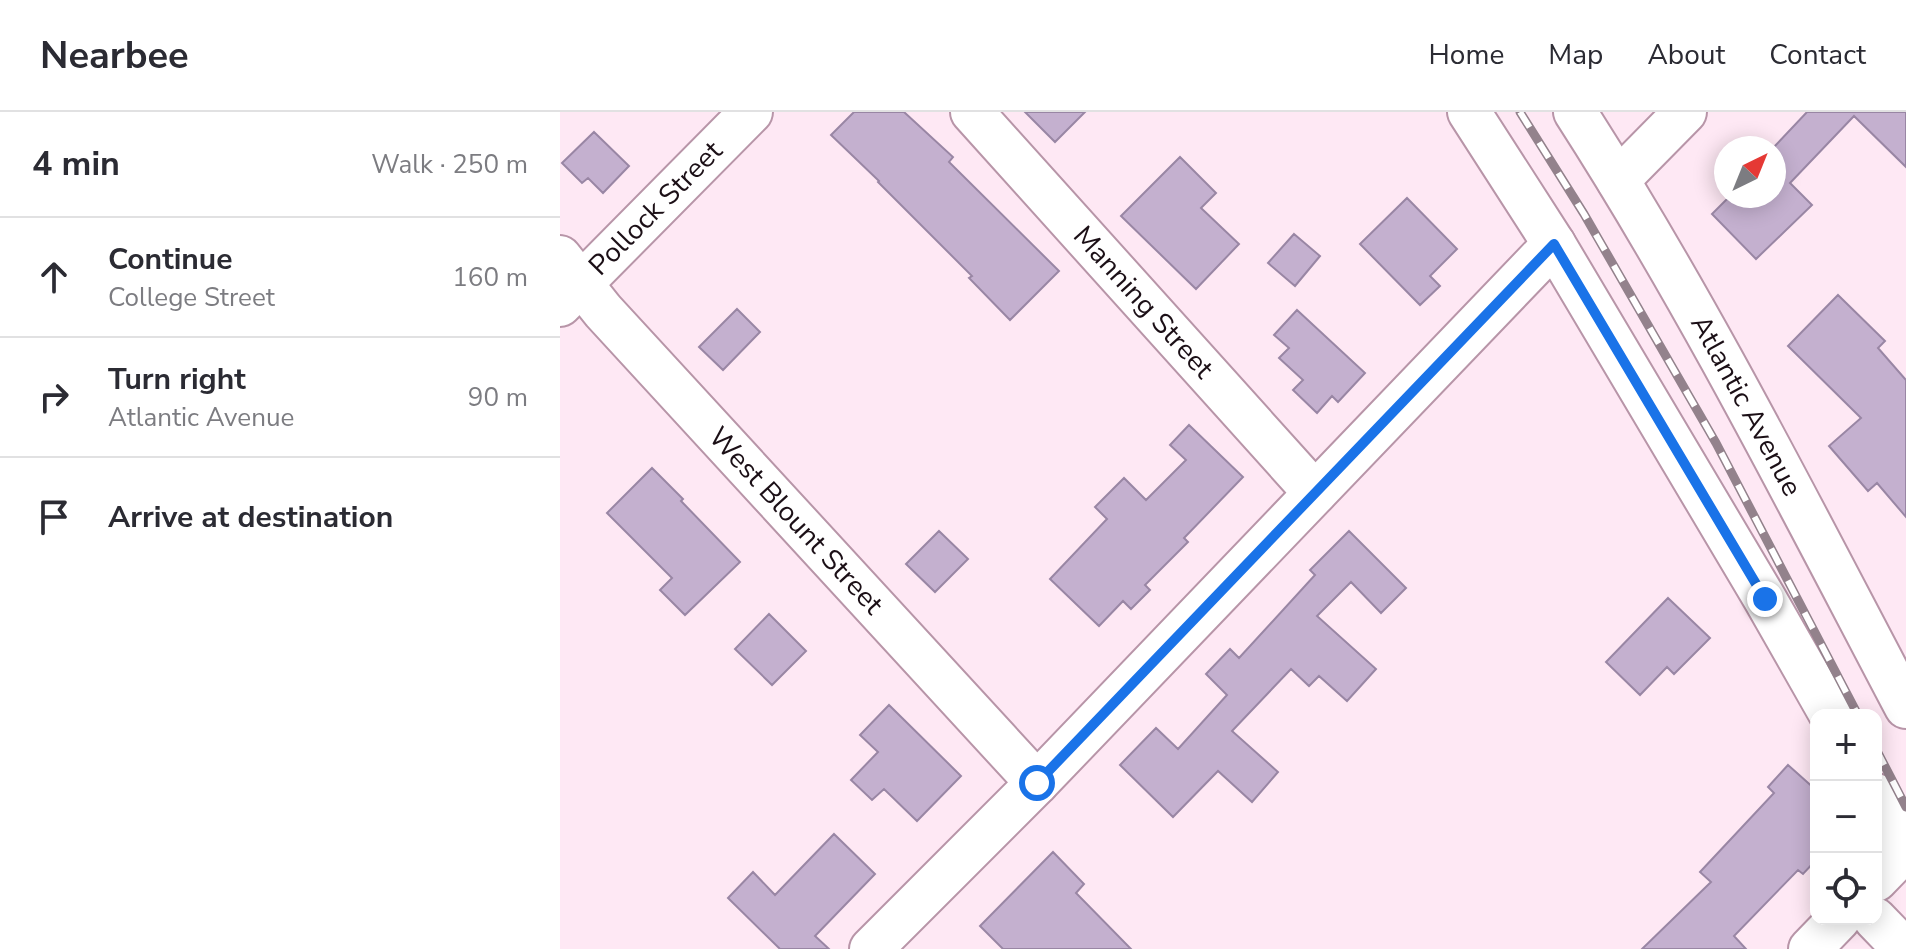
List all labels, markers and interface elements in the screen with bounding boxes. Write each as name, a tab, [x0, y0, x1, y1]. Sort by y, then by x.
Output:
text: Nearbee	[40, 30, 189, 81]
text: Home	[1429, 36, 1504, 74]
text: Map	[1548, 36, 1603, 74]
text: About	[1647, 36, 1725, 74]
text: Contact	[1769, 36, 1866, 74]
street label: Pollock Street	[580, 133, 731, 284]
north arrow	[1714, 136, 1786, 208]
text: 4 min	[32, 141, 120, 187]
text: Walk · 250 m	[371, 147, 528, 182]
street label: Manning Street	[1065, 218, 1222, 387]
text: Continue	[108, 239, 233, 280]
icon: ahead	[32, 255, 76, 299]
text: 160 m	[452, 260, 528, 295]
text: College Street	[108, 280, 275, 315]
street label: Atlantic Avenue	[1682, 308, 1811, 503]
text: Turn right	[108, 359, 246, 400]
icon: right	[32, 375, 76, 419]
text: 90 m	[468, 380, 528, 415]
text: Atlantic Avenue	[108, 400, 294, 435]
street label: West Blount Street	[700, 419, 892, 623]
icon: arrive	[32, 495, 76, 539]
text: Arrive at destination	[108, 497, 393, 538]
route end	[1747, 581, 1783, 617]
map controls	[1810, 709, 1882, 925]
button: +	[1810, 709, 1882, 781]
route start	[1019, 765, 1055, 801]
button: −	[1810, 781, 1882, 853]
button: locate	[1810, 853, 1882, 925]

